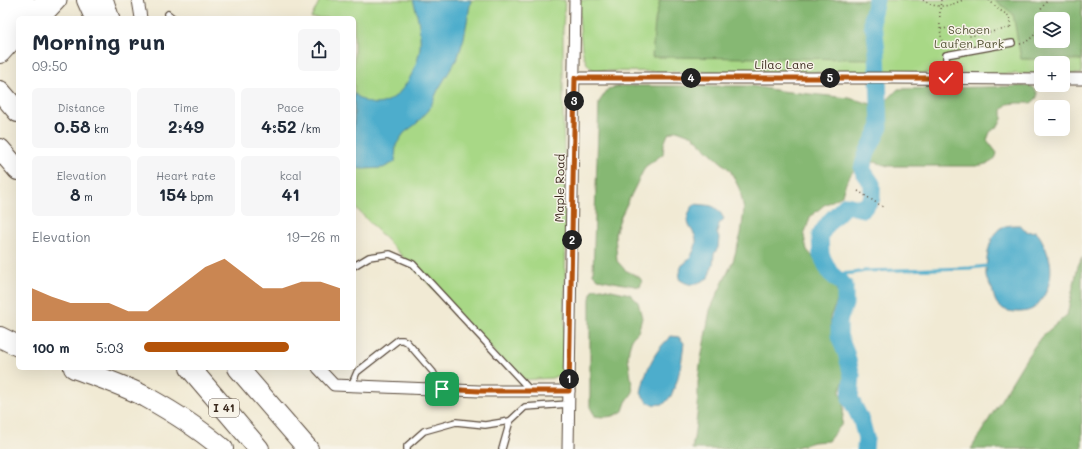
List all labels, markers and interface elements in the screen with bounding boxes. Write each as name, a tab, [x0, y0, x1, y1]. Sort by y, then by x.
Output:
map controls	[1034, 12, 1070, 136]
button: layers	[1034, 12, 1070, 48]
park label: Schoen Laufen Park	[934, 21, 1004, 51]
text: Morning run	[32, 27, 165, 56]
button: share	[298, 29, 340, 71]
street label: Lilac Lane	[754, 56, 814, 72]
button: +	[1034, 56, 1070, 92]
text: 09:50	[32, 57, 67, 74]
pin	[929, 61, 963, 95]
icon: check	[935, 67, 957, 89]
pin: 4	[681, 68, 701, 88]
pin: 5	[820, 68, 840, 88]
text: 4	[688, 70, 694, 85]
text: 5	[827, 70, 833, 85]
pin: 3	[564, 91, 584, 111]
text: 3	[571, 93, 577, 108]
text: Distance	[58, 100, 105, 115]
text: Time	[173, 100, 199, 115]
text: Pace	[277, 100, 304, 115]
button: −	[1034, 100, 1070, 136]
text: 0.58	[54, 115, 91, 137]
text: 2:49	[168, 115, 204, 137]
text: 4:52	[261, 115, 297, 137]
text: km	[91, 121, 109, 136]
text: /km	[297, 121, 320, 136]
street label: Maple Road	[550, 153, 568, 222]
text: Elevation	[57, 168, 106, 183]
text: Heart rate	[156, 168, 216, 183]
text: kcal	[280, 168, 302, 183]
text: 8	[70, 183, 80, 205]
text: 154	[159, 183, 187, 205]
text: 41	[282, 183, 300, 205]
text: m	[80, 189, 93, 204]
text: bpm	[187, 189, 213, 204]
text: Elevation	[32, 228, 90, 245]
text: 19–26 m	[286, 228, 340, 245]
pin: 2	[562, 230, 582, 250]
text: 2	[569, 232, 575, 247]
text: 100 m	[32, 339, 69, 356]
text: 5:03	[96, 339, 123, 356]
pin: 1	[559, 369, 579, 389]
text: 1	[567, 371, 571, 386]
pin	[425, 372, 459, 406]
icon: arrive	[431, 378, 453, 400]
road number: I 41	[209, 399, 239, 417]

